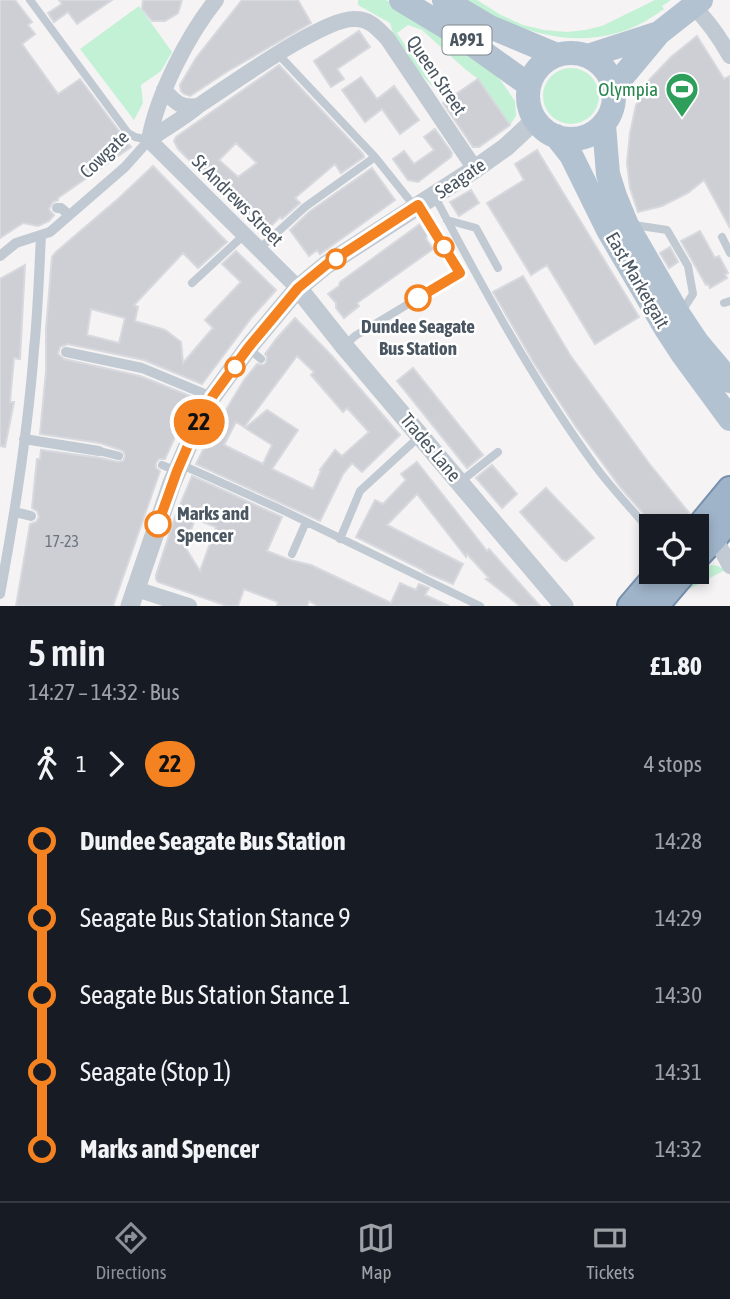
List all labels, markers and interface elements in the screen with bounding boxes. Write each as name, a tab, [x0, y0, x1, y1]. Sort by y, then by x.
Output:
road number: A991	[442, 26, 491, 55]
street label: Queen Street	[402, 31, 472, 119]
sports icon: Olympia	[663, 70, 701, 119]
place label: Olympia	[598, 78, 658, 100]
street label: Cowgate	[75, 126, 133, 182]
street label: St Andrews Street	[188, 150, 288, 250]
street label: Seagate	[431, 153, 489, 203]
street label: East Marketgait	[602, 228, 674, 332]
unlabelled marker	[434, 237, 454, 257]
unlabelled marker	[326, 249, 346, 269]
marker: Dundee Seagate Bus Station	[405, 285, 431, 311]
place label: Dundee Seagate Bus Station	[361, 315, 475, 359]
unlabelled marker	[225, 357, 245, 377]
line badge: 22	[168, 399, 230, 445]
text: 22	[188, 408, 210, 435]
street label: Trades Lane	[396, 408, 466, 486]
place label: Marks and Spencer	[177, 502, 249, 546]
marker: Marks and Spencer	[145, 511, 171, 537]
map controls	[639, 514, 709, 584]
button: locate	[639, 514, 709, 584]
house number: 17-23	[45, 532, 79, 550]
text: 5 min	[28, 631, 106, 674]
text: £1.80	[650, 651, 702, 681]
text: 14:27 – 14:32 · Bus	[28, 679, 180, 705]
icon: walk	[28, 745, 66, 783]
icon: forward	[97, 745, 135, 783]
text: 22	[159, 750, 181, 777]
text: 1	[76, 751, 87, 777]
text: 4 stops	[644, 751, 702, 777]
text: Dundee Seagate Bus Station	[80, 826, 346, 856]
text: 14:28	[655, 828, 702, 854]
text: Seagate Bus Station Stance 9	[80, 903, 350, 933]
text: 14:29	[655, 905, 702, 931]
text: Seagate Bus Station Stance 1	[80, 980, 350, 1010]
text: 14:30	[655, 982, 702, 1008]
text: Seagate (Stop 1)	[80, 1057, 231, 1087]
text: 14:31	[655, 1059, 702, 1085]
text: Marks and Spencer	[80, 1134, 259, 1164]
text: 14:32	[655, 1136, 702, 1162]
tab: Directions	[95, 1219, 166, 1283]
tab: Map	[357, 1219, 395, 1283]
tab: Tickets	[586, 1219, 634, 1283]

